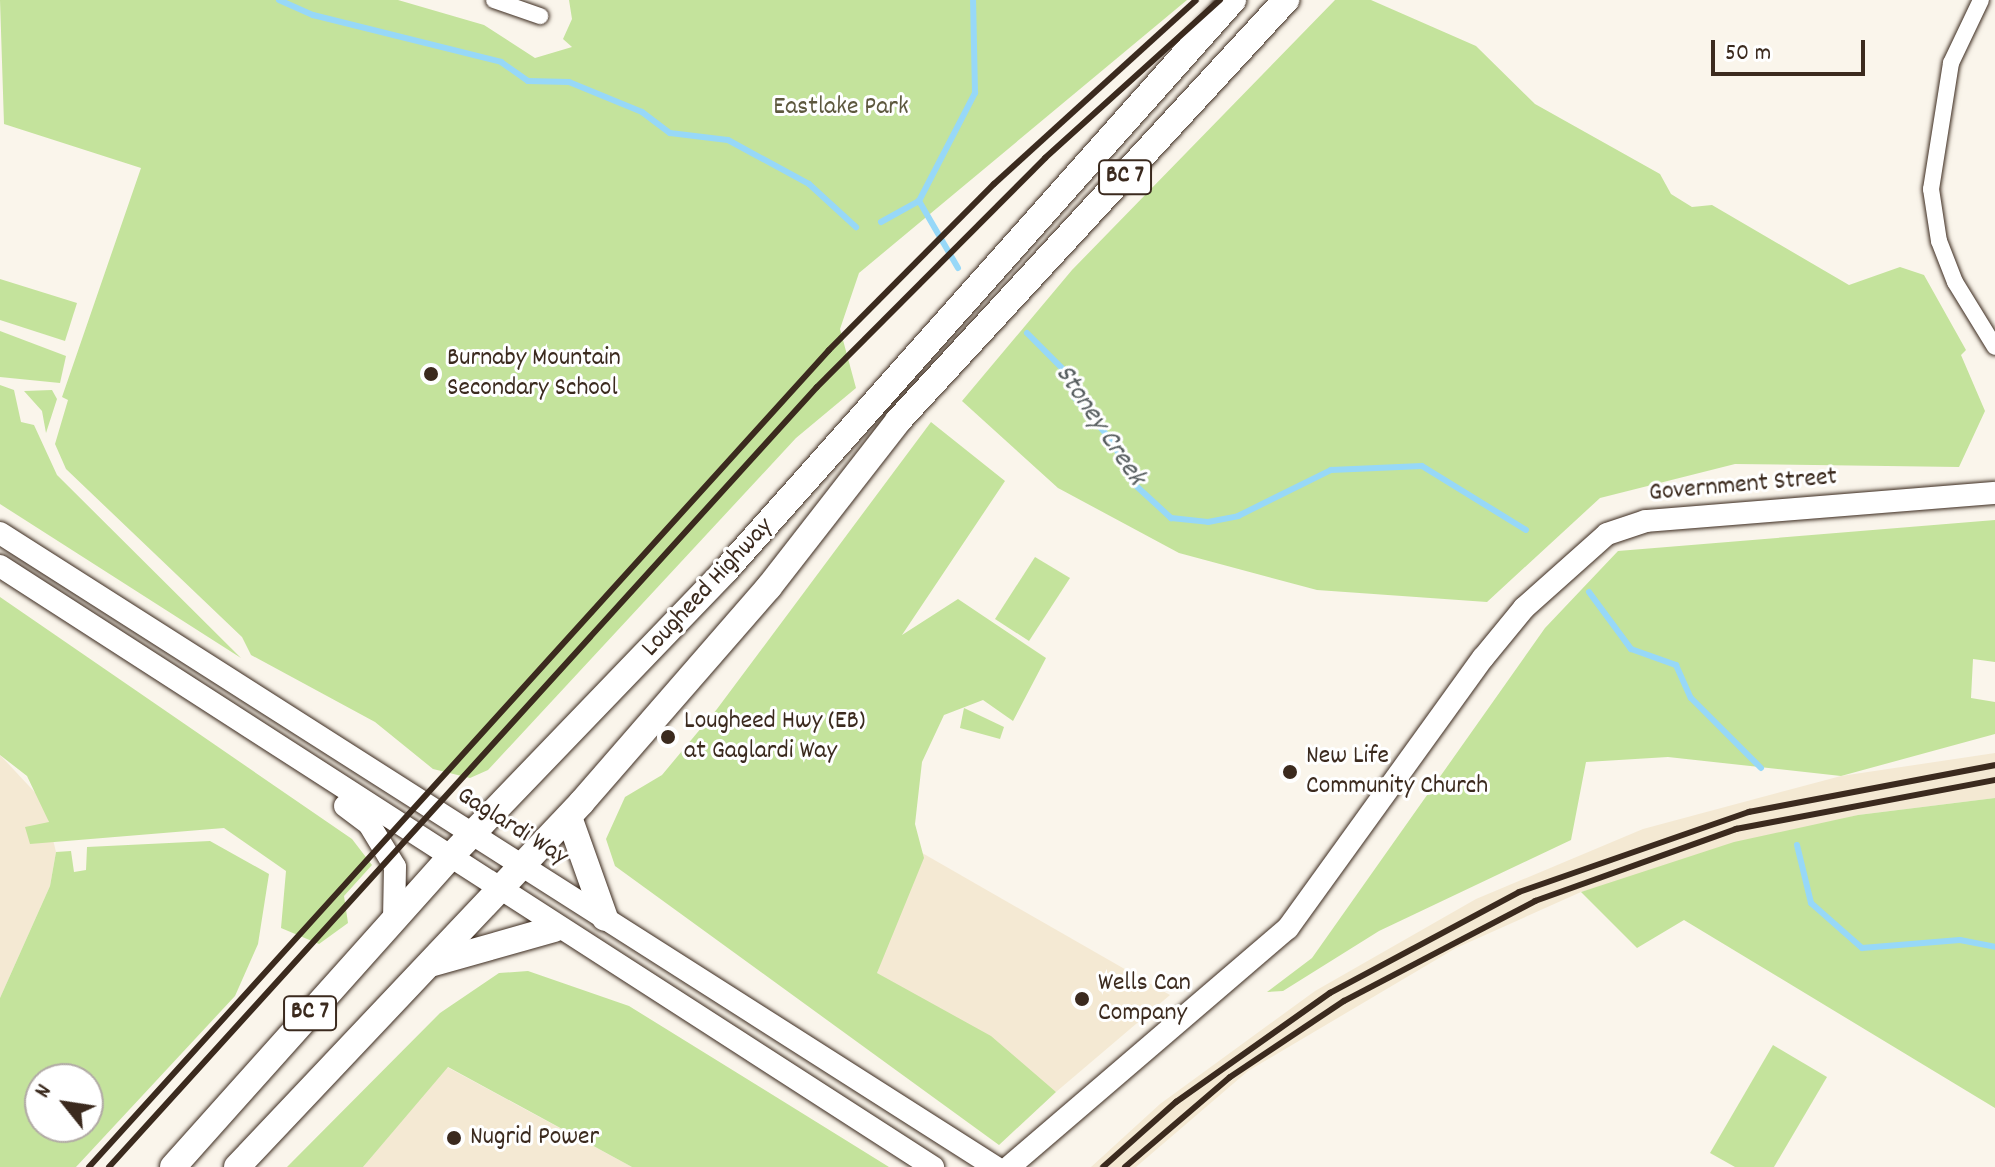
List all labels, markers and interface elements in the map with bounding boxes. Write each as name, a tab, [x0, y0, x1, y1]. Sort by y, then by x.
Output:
scale bar	[1715, 24, 1869, 74]
text: 50 m	[1725, 37, 1771, 71]
park label: Eastlake Park	[773, 92, 909, 124]
road number: BC 7	[1097, 157, 1153, 197]
place label: Burnaby Mountain Secondary School	[447, 343, 621, 404]
water label: Stoney Creek	[1046, 359, 1152, 493]
marker: Burnaby Mountain Secondary School	[422, 365, 440, 383]
street label: Government Street	[1648, 462, 1838, 510]
street label: Lougheed Highway	[636, 512, 780, 664]
place label: Lougheed Hwy (EB) at Gaglardi Way	[684, 706, 865, 768]
marker: Lougheed Hwy (EB) at Gaglardi Way	[659, 728, 677, 746]
place label: New Life Community Church	[1306, 741, 1488, 802]
marker: New Life Community Church	[1281, 763, 1299, 781]
street label: Gaglardi Way	[451, 781, 573, 873]
place label: Wells Can Company	[1098, 968, 1191, 1030]
marker: Wells Can Company	[1073, 990, 1091, 1008]
road number: BC 7	[282, 993, 338, 1033]
north arrow	[24, 1063, 104, 1143]
text: N	[28, 1079, 61, 1104]
place label: Nugrid Power	[470, 1122, 599, 1154]
marker: Nugrid Power	[445, 1129, 463, 1147]

